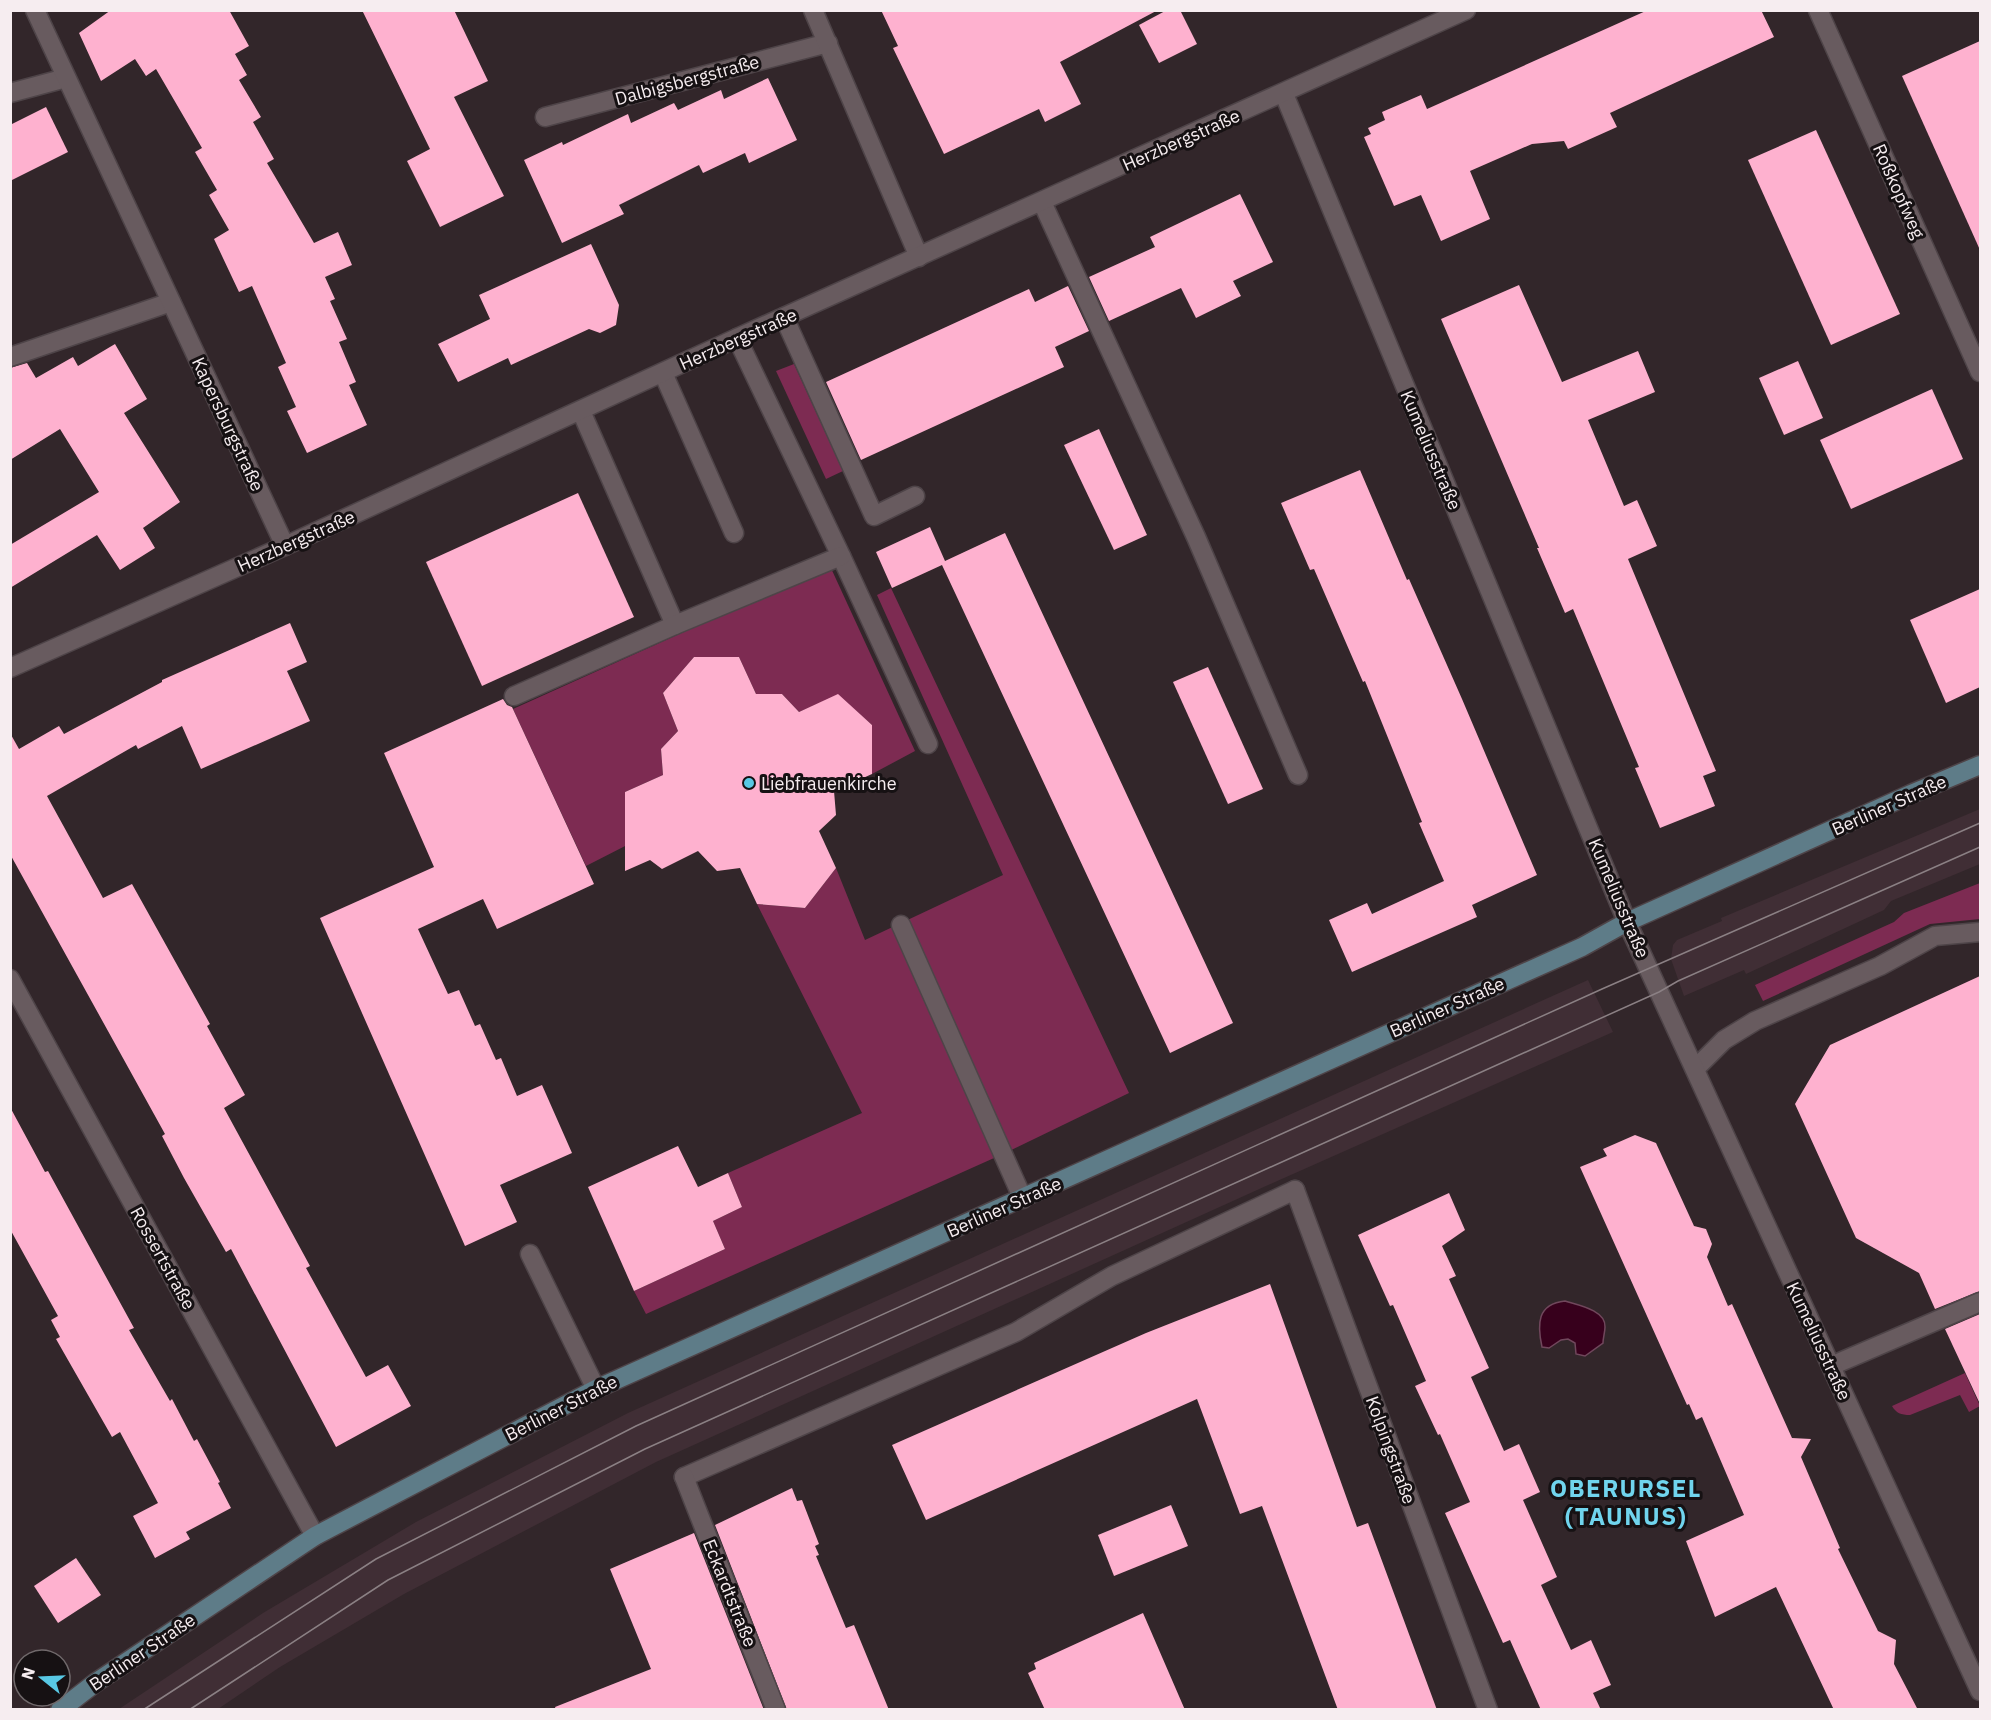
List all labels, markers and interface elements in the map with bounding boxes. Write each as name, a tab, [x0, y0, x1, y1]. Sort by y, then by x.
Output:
street label: Dalbigsbergstraße	[612, 50, 762, 110]
street label: Herzbergstraße	[1119, 104, 1243, 176]
street label: Roßkopfweg	[1868, 140, 1930, 242]
street label: Herzbergstraße	[676, 303, 800, 375]
street label: Kapersburgstraße	[187, 353, 269, 495]
street label: Kumeliusstraße	[1395, 387, 1467, 513]
street label: Herzbergstraße	[234, 505, 358, 577]
street label: Berliner Straße	[1828, 769, 1950, 841]
place label: Liebfrauenkirche	[761, 772, 897, 795]
marker: Liebfrauenkirche	[742, 776, 756, 790]
street label: Kumeliusstraße	[1583, 835, 1655, 961]
street label: Berliner Straße	[1386, 971, 1508, 1043]
street label: Berliner Straße	[943, 1171, 1065, 1243]
street label: Rossertstraße	[125, 1203, 201, 1314]
street label: Kumeliusstraße	[1782, 1278, 1856, 1404]
street label: Berliner Straße	[501, 1370, 621, 1446]
street label: Kolpingstraße	[1361, 1393, 1421, 1507]
district label: OBERURSEL (TAUNUS)	[1550, 1472, 1702, 1532]
street label: Eckardtstraße	[698, 1536, 762, 1650]
street label: Berliner Straße	[85, 1608, 199, 1696]
north arrow	[12, 1648, 72, 1708]
text: N	[16, 1665, 39, 1682]

